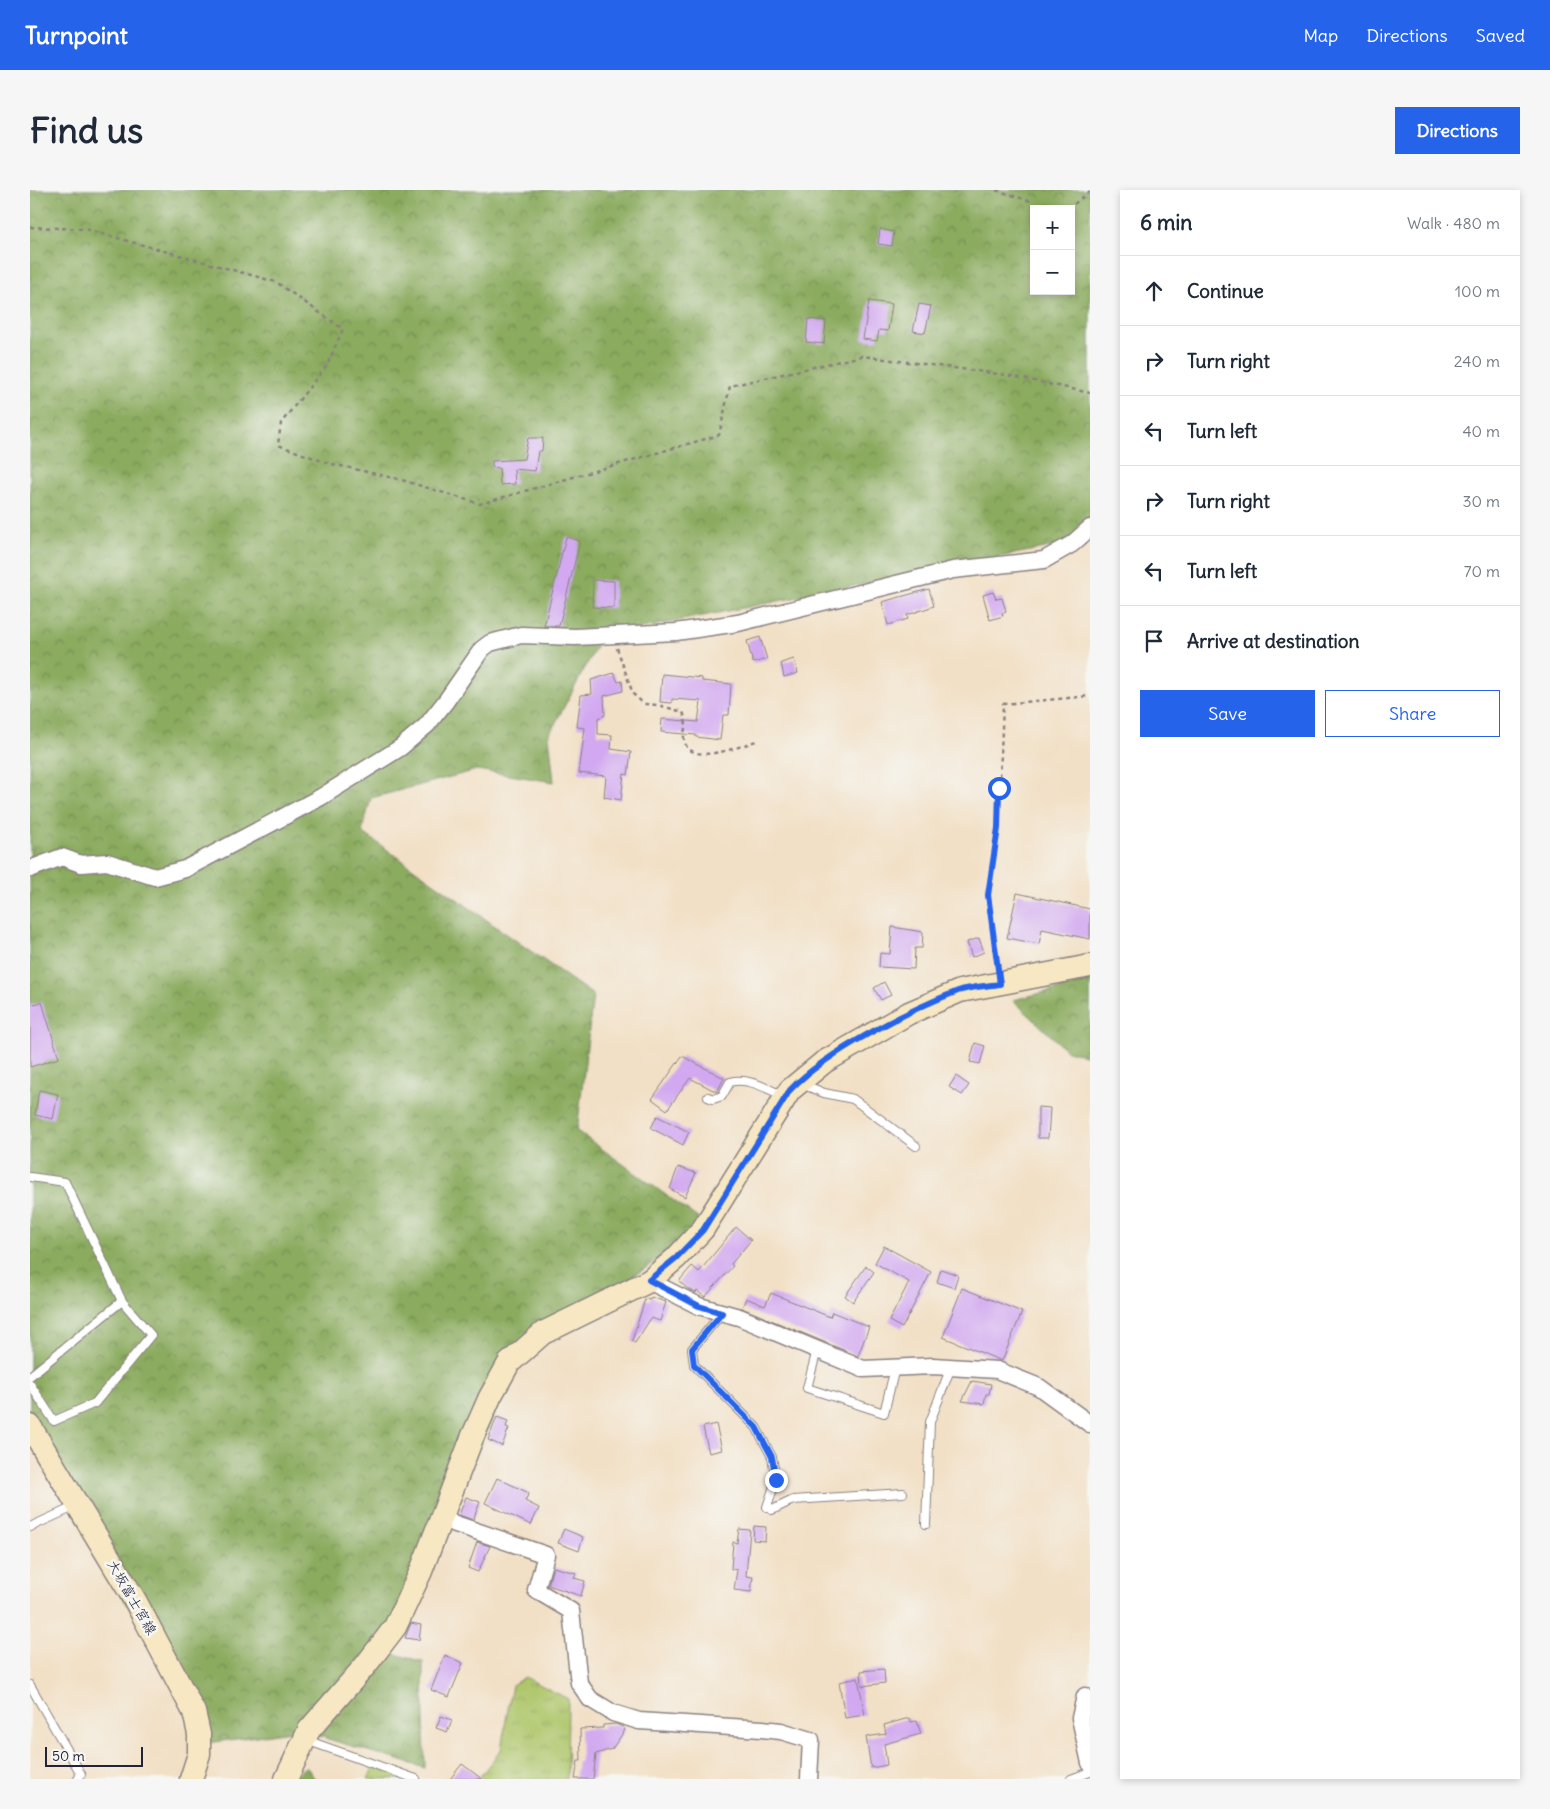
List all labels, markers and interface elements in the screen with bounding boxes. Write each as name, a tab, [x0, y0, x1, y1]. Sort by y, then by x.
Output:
text: Turnpoint	[25, 20, 128, 50]
text: Map	[1303, 24, 1338, 47]
text: Directions	[1366, 24, 1448, 47]
text: Saved	[1476, 24, 1525, 47]
button: Directions	[1395, 107, 1520, 154]
text: Find us	[30, 108, 143, 152]
map controls	[1030, 205, 1075, 295]
button: +	[1030, 205, 1075, 250]
text: 6 min	[1140, 209, 1192, 236]
text: Walk · 480 m	[1407, 213, 1500, 233]
button: −	[1030, 250, 1075, 295]
icon: ahead	[1140, 277, 1168, 305]
text: Continue	[1187, 279, 1264, 303]
text: 100 m	[1455, 281, 1500, 301]
icon: right	[1140, 347, 1168, 375]
text: Turn right	[1187, 349, 1270, 373]
text: 240 m	[1454, 351, 1500, 371]
icon: left	[1140, 417, 1168, 445]
text: Turn left	[1187, 419, 1257, 443]
text: 40 m	[1462, 421, 1500, 441]
icon: right	[1140, 487, 1168, 515]
text: Turn right	[1187, 489, 1270, 513]
text: 30 m	[1463, 491, 1500, 511]
icon: left	[1140, 557, 1168, 585]
text: Turn left	[1187, 559, 1257, 583]
text: 70 m	[1464, 561, 1500, 581]
icon: arrive	[1140, 627, 1168, 655]
text: Arrive at destination	[1187, 629, 1360, 653]
button: Save	[1140, 690, 1315, 737]
button: Share	[1325, 690, 1500, 737]
route start	[988, 777, 1011, 800]
route end	[765, 1469, 788, 1492]
street label: 大坂富士宮線	[103, 1556, 161, 1638]
scale bar	[45, 1744, 142, 1767]
text: 50 m	[52, 1747, 85, 1765]

